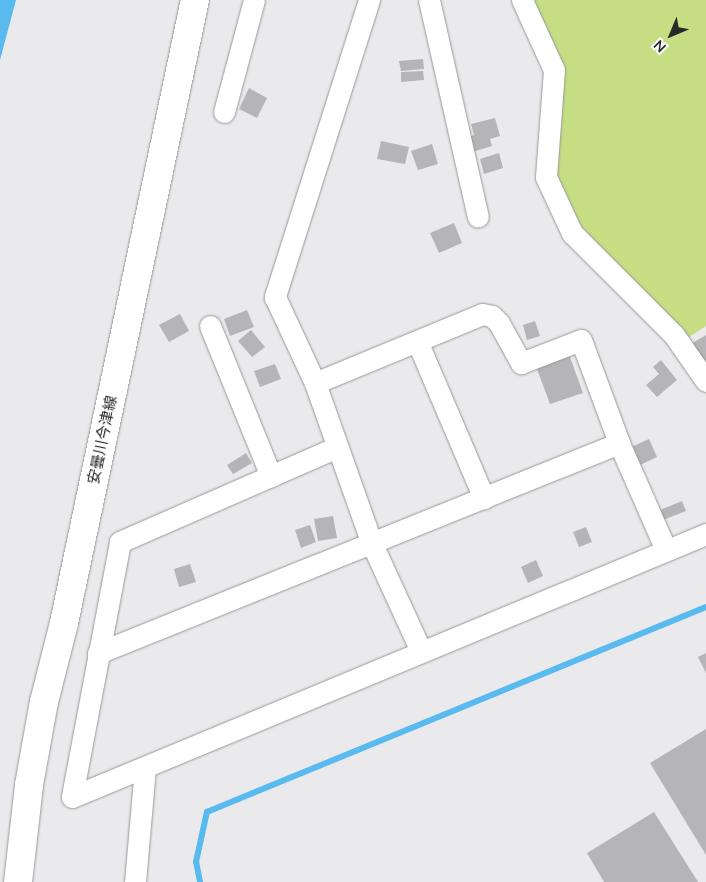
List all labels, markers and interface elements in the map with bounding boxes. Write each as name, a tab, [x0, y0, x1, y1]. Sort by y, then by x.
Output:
north arrow	[646, 10, 696, 60]
text: N	[650, 36, 670, 56]
street label: 安曇川今津線	[85, 394, 121, 486]

